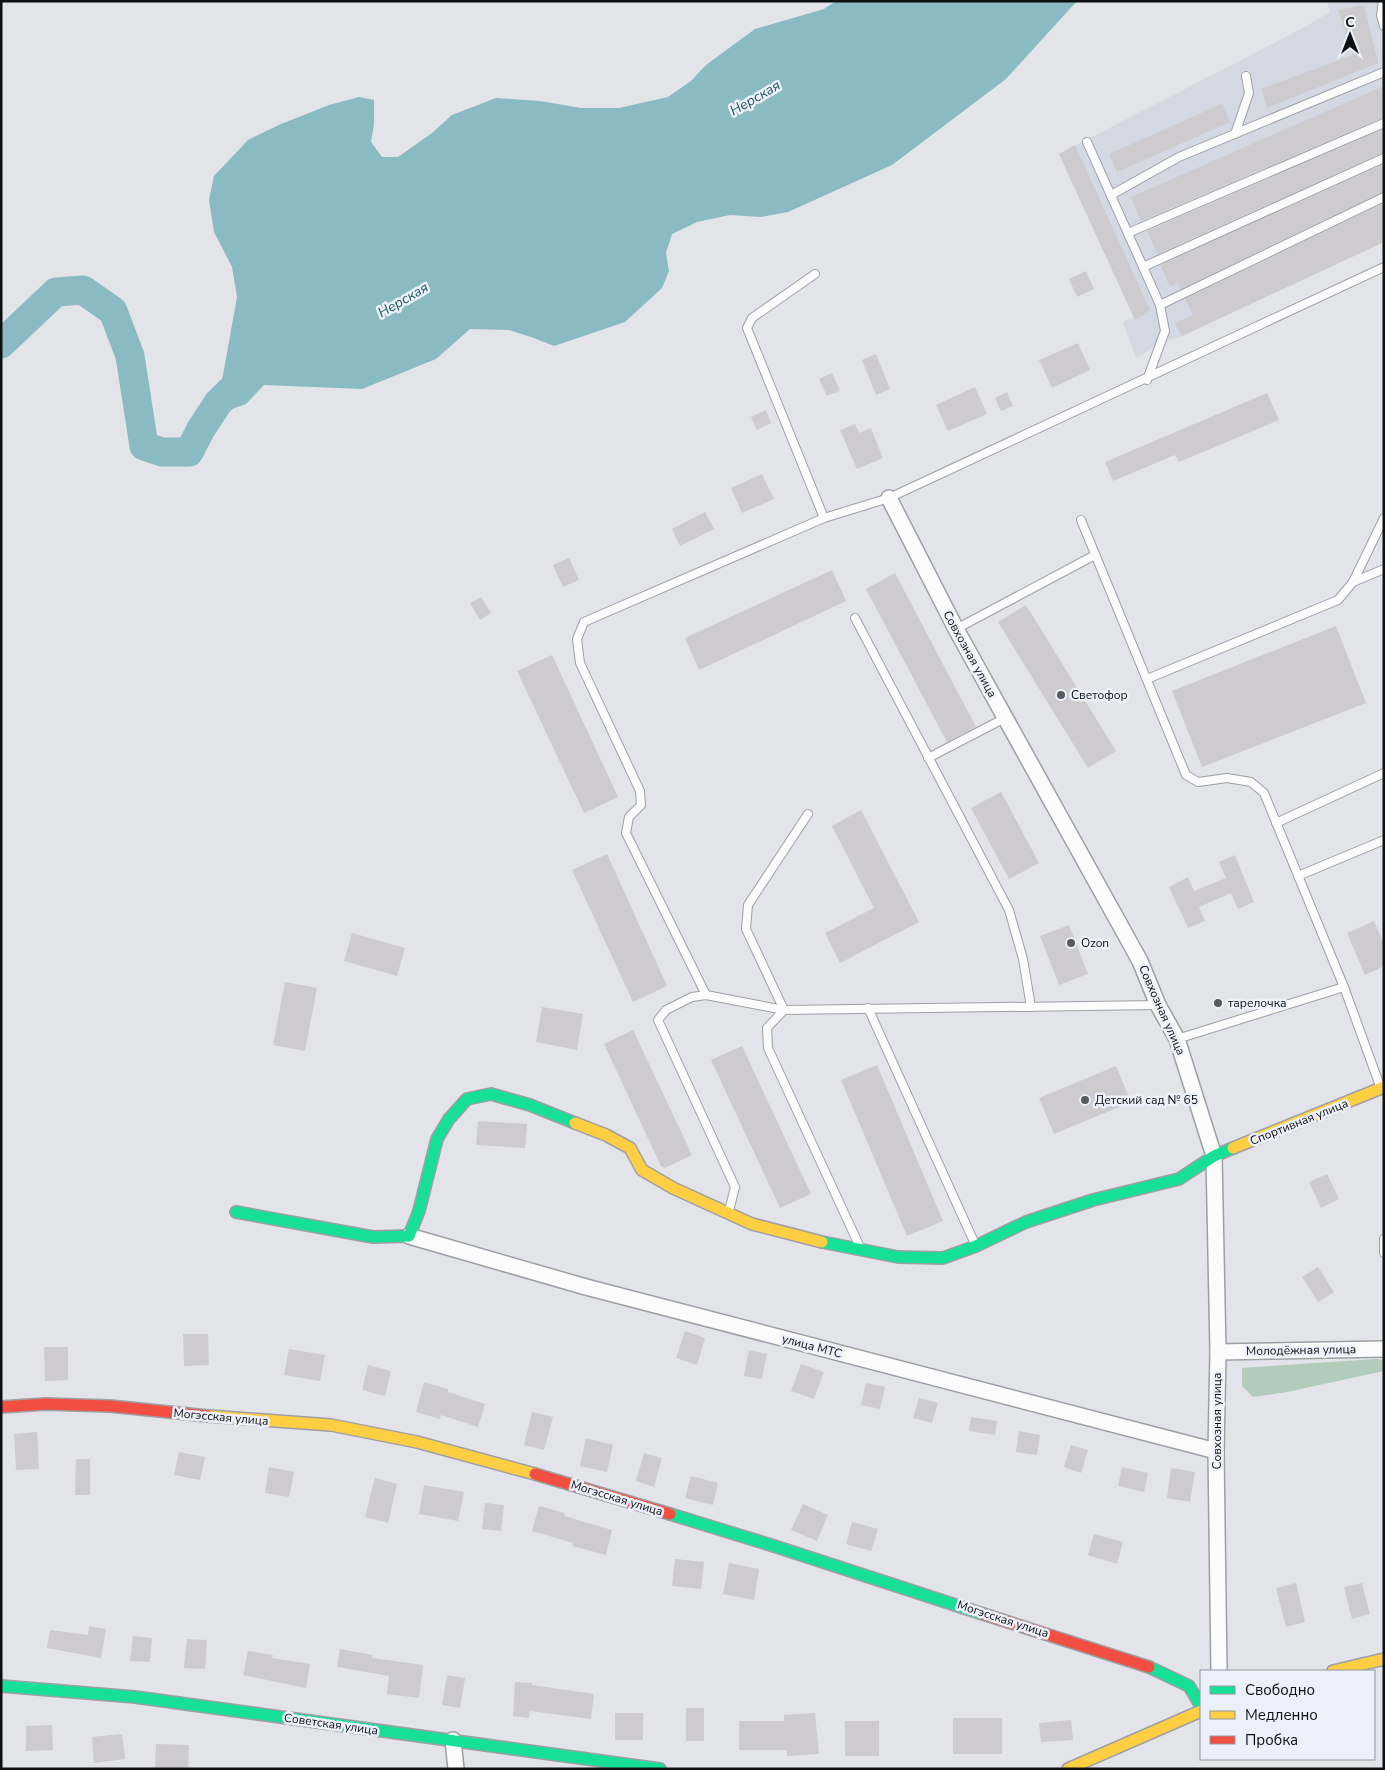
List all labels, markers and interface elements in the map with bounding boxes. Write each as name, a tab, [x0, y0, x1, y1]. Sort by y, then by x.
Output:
north arrow	[1325, 10, 1375, 60]
text: С	[1345, 13, 1355, 32]
water label: Нерская	[726, 76, 784, 120]
water label: Нерская	[374, 278, 432, 322]
street label: Совхозная улица	[940, 608, 1000, 700]
place label: Светофор	[1071, 687, 1128, 703]
marker: Светофор	[1055, 689, 1067, 701]
place label: Ozon	[1081, 935, 1109, 951]
marker: Ozon	[1065, 937, 1077, 949]
street label: Совхозная улица	[1135, 962, 1189, 1058]
place label: тарелочка	[1228, 995, 1287, 1011]
marker: тарелочка	[1212, 997, 1224, 1009]
place label: Детский сад № 65	[1095, 1092, 1198, 1108]
marker: Детский сад № 65	[1079, 1094, 1091, 1106]
street label: Спортивная улица	[1248, 1095, 1350, 1149]
street label: улица МТС	[780, 1330, 844, 1362]
street label: Молодёжная улица	[1246, 1341, 1356, 1359]
street label: Совхозная улица	[1209, 1373, 1225, 1469]
street label: Могэсская улица	[173, 1405, 269, 1429]
street label: Могэсская улица	[569, 1476, 665, 1520]
street label: Могэсская улица	[955, 1597, 1051, 1641]
legend	[1200, 1670, 1375, 1760]
text: Свободно	[1245, 1680, 1315, 1700]
text: Медленно	[1245, 1705, 1318, 1725]
street label: Советская улица	[283, 1709, 379, 1739]
text: Пробка	[1245, 1730, 1298, 1750]

